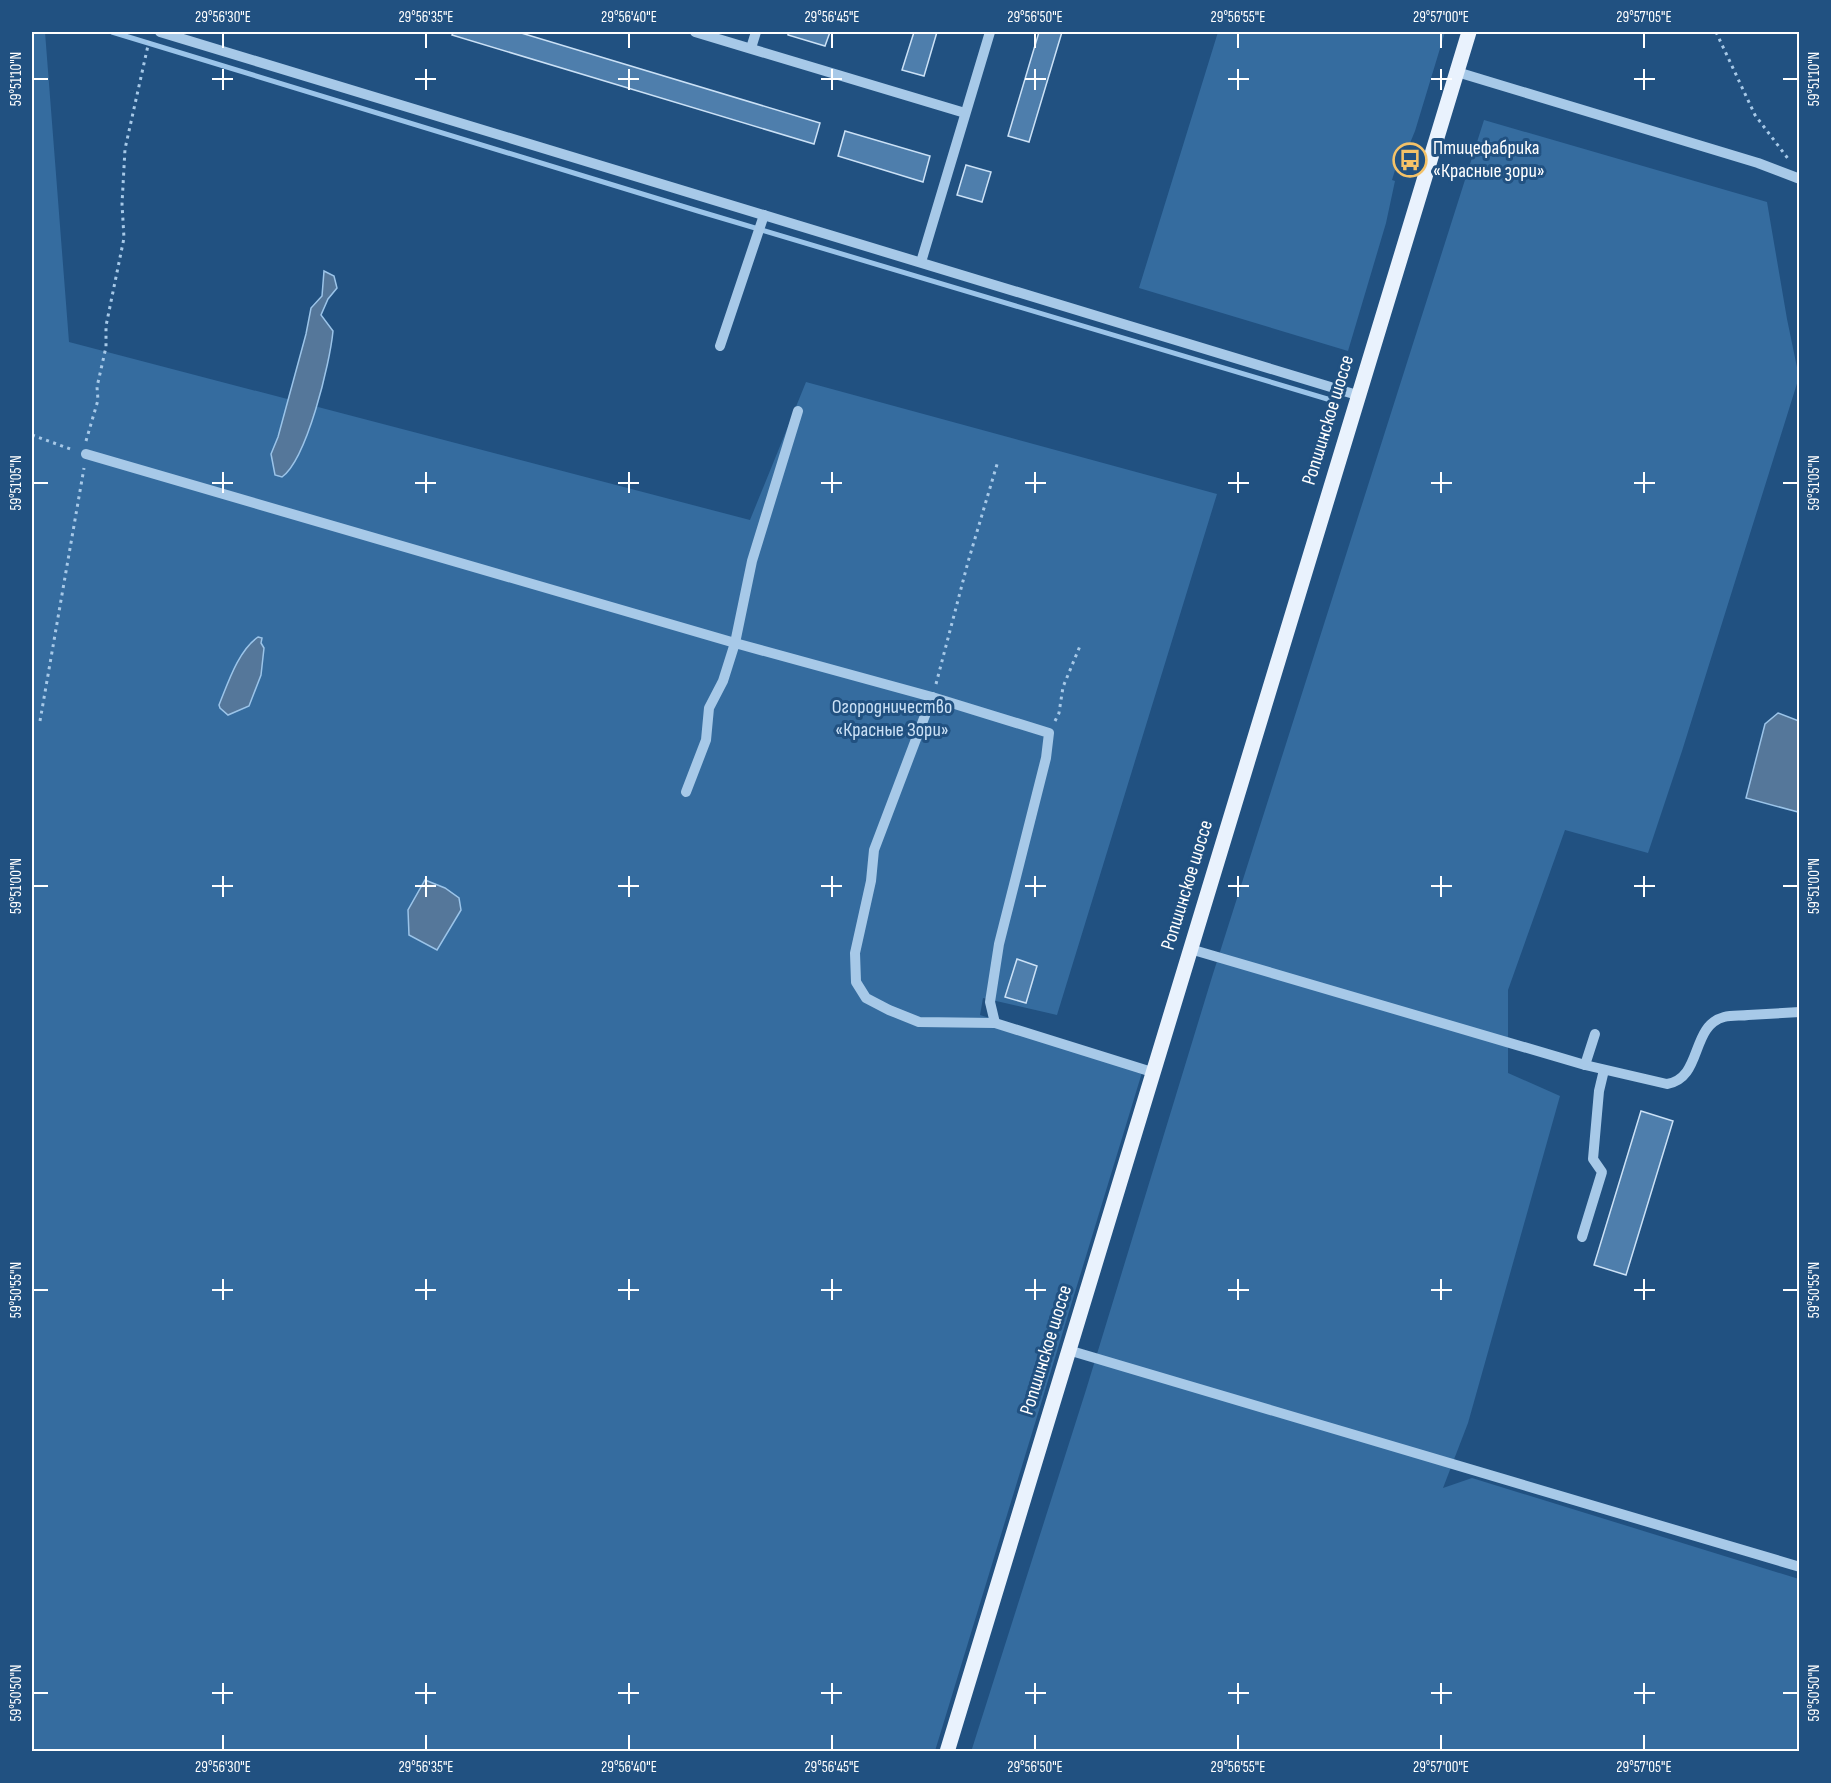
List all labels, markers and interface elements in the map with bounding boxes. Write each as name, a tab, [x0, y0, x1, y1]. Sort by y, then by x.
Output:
text: 29°56'30"E	[195, 8, 251, 27]
text: 29°56'35"E	[398, 8, 454, 27]
text: 29°56'40"E	[601, 8, 657, 27]
text: 29°56'45"E	[804, 8, 860, 27]
text: 29°56'50"E	[1007, 8, 1063, 27]
text: 29°56'55"E	[1211, 8, 1265, 27]
text: 29°57'00"E	[1413, 8, 1469, 27]
text: 29°57'05"E	[1616, 8, 1672, 27]
text: 59°51'10"N	[7, 52, 26, 106]
text: 59°51'10"N	[1805, 52, 1824, 106]
place label: Птицефабрика «Красные зори»	[1433, 136, 1545, 183]
bus stop icon: Птицефабрика «Красные зори»	[1392, 142, 1428, 178]
street label: Ропшинское шоссе	[1297, 352, 1359, 488]
text: 59°51'05"N	[7, 455, 26, 511]
text: 59°51'05"N	[1805, 455, 1824, 511]
park label: Огородничество «Красные Зори»	[832, 695, 952, 742]
street label: Ропшинское шоссе	[1156, 817, 1218, 953]
text: 59°51'00"N	[7, 858, 26, 914]
text: 59°51'00"N	[1805, 858, 1824, 914]
text: 59°50'55"N	[7, 1262, 26, 1318]
text: 59°50'55"N	[1805, 1262, 1824, 1318]
street label: Ропшинское шоссе	[1015, 1282, 1077, 1418]
text: 59°50'50"N	[7, 1665, 26, 1721]
text: 59°50'50"N	[1805, 1665, 1824, 1721]
text: 29°56'30"E	[195, 1758, 251, 1777]
text: 29°56'35"E	[398, 1758, 454, 1777]
text: 29°56'40"E	[601, 1758, 657, 1777]
text: 29°56'45"E	[804, 1758, 860, 1777]
text: 29°56'50"E	[1007, 1758, 1063, 1777]
text: 29°56'55"E	[1211, 1758, 1265, 1777]
text: 29°57'00"E	[1413, 1758, 1469, 1777]
text: 29°57'05"E	[1616, 1758, 1672, 1777]

